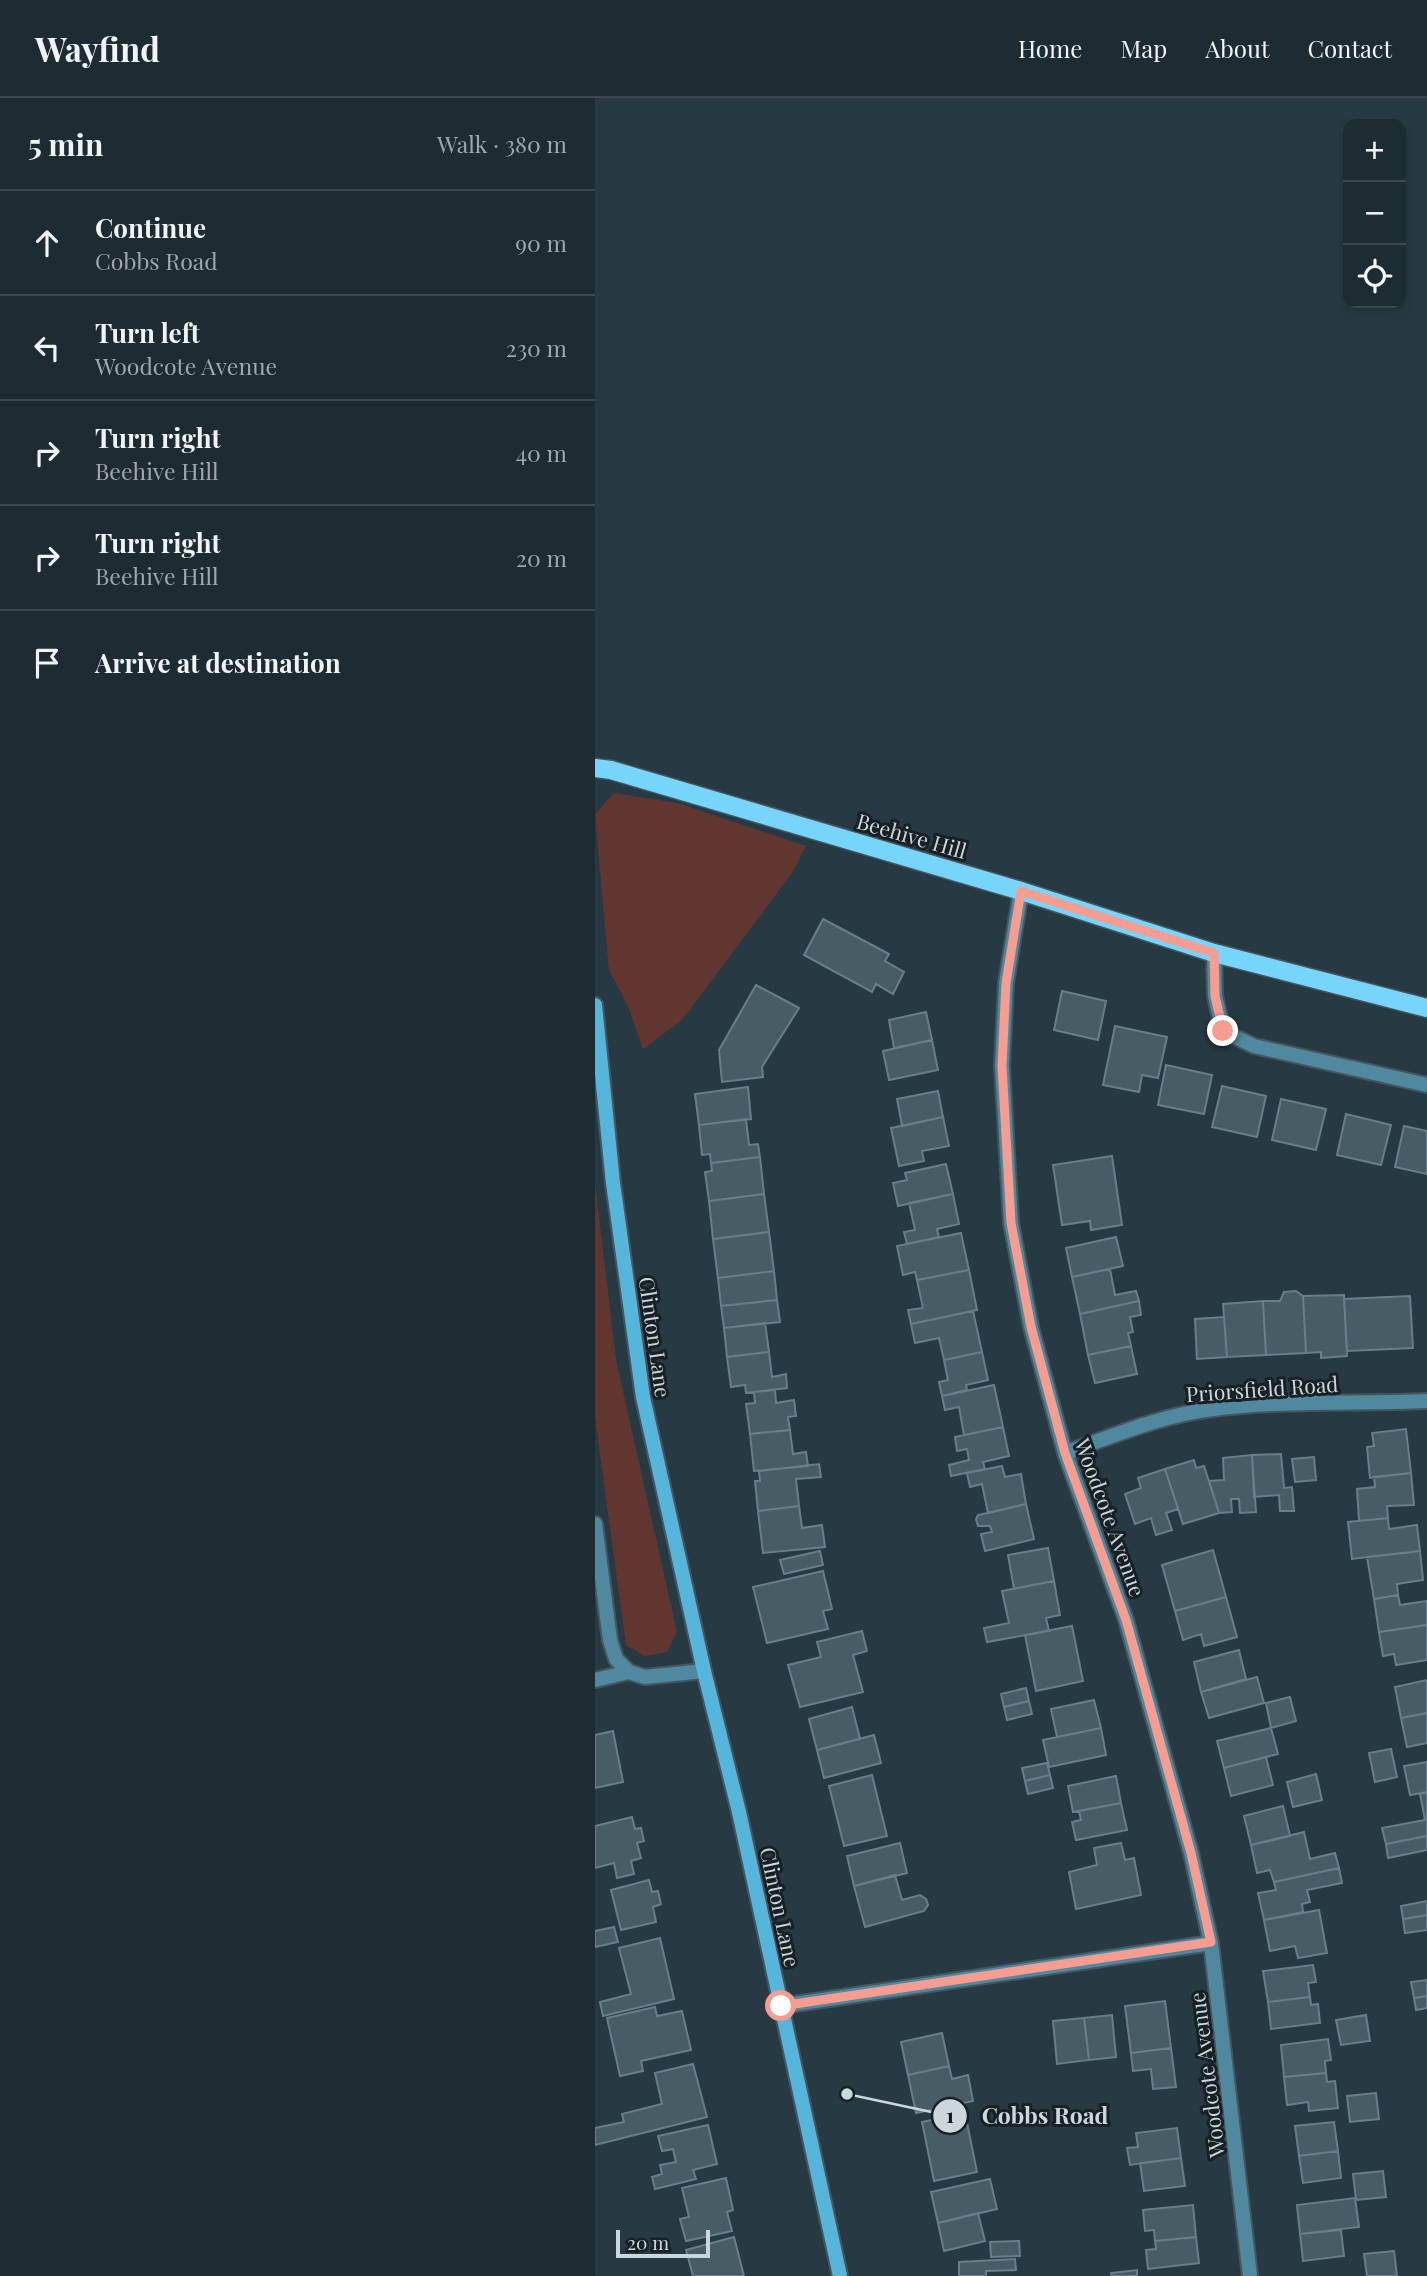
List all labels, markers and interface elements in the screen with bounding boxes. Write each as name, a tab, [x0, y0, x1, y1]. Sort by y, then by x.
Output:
text: Wayfind	[35, 26, 160, 70]
text: Home	[1018, 32, 1082, 64]
text: Map	[1120, 32, 1167, 64]
text: About	[1205, 32, 1269, 64]
text: Contact	[1307, 32, 1392, 64]
map controls	[1343, 119, 1406, 308]
button: +	[1343, 119, 1406, 182]
text: 5 min	[28, 124, 103, 164]
text: Walk · 380 m	[437, 128, 567, 159]
button: −	[1343, 182, 1406, 245]
text: Continue	[95, 210, 206, 245]
icon: ahead	[28, 224, 66, 262]
text: 90 m	[515, 227, 567, 258]
text: Cobbs Road	[95, 245, 218, 276]
button: locate	[1343, 245, 1406, 308]
text: Turn left	[95, 315, 200, 350]
icon: left	[28, 329, 66, 367]
text: 230 m	[506, 332, 567, 363]
text: Woodcote Avenue	[95, 350, 277, 381]
text: Turn right	[95, 420, 221, 455]
icon: right	[28, 434, 66, 472]
text: 40 m	[516, 437, 567, 468]
text: Beehive Hill	[95, 455, 219, 486]
text: Turn right	[95, 525, 221, 560]
icon: right	[28, 539, 66, 577]
text: 20 m	[516, 542, 567, 573]
text: Beehive Hill	[95, 560, 219, 591]
icon: arrive	[28, 644, 66, 682]
text: Arrive at destination	[95, 645, 341, 680]
street label: Beehive Hill	[854, 806, 970, 864]
route end	[1207, 1015, 1238, 1046]
street label: Clinton Lane	[634, 1275, 678, 1399]
street label: Priorsfield Road	[1185, 1369, 1339, 1407]
street label: Woodcote Avenue	[1069, 1433, 1153, 1600]
street label: Clinton Lane	[755, 1845, 807, 1969]
route start	[765, 1990, 796, 2021]
street label: Woodcote Avenue	[1182, 1991, 1230, 2160]
callout: Cobbs Road	[933, 2094, 1123, 2138]
text: Cobbs Road	[982, 2099, 1109, 2130]
text: 1	[946, 2100, 954, 2128]
scale bar	[616, 2227, 711, 2259]
text: 20 m	[627, 2229, 669, 2255]

